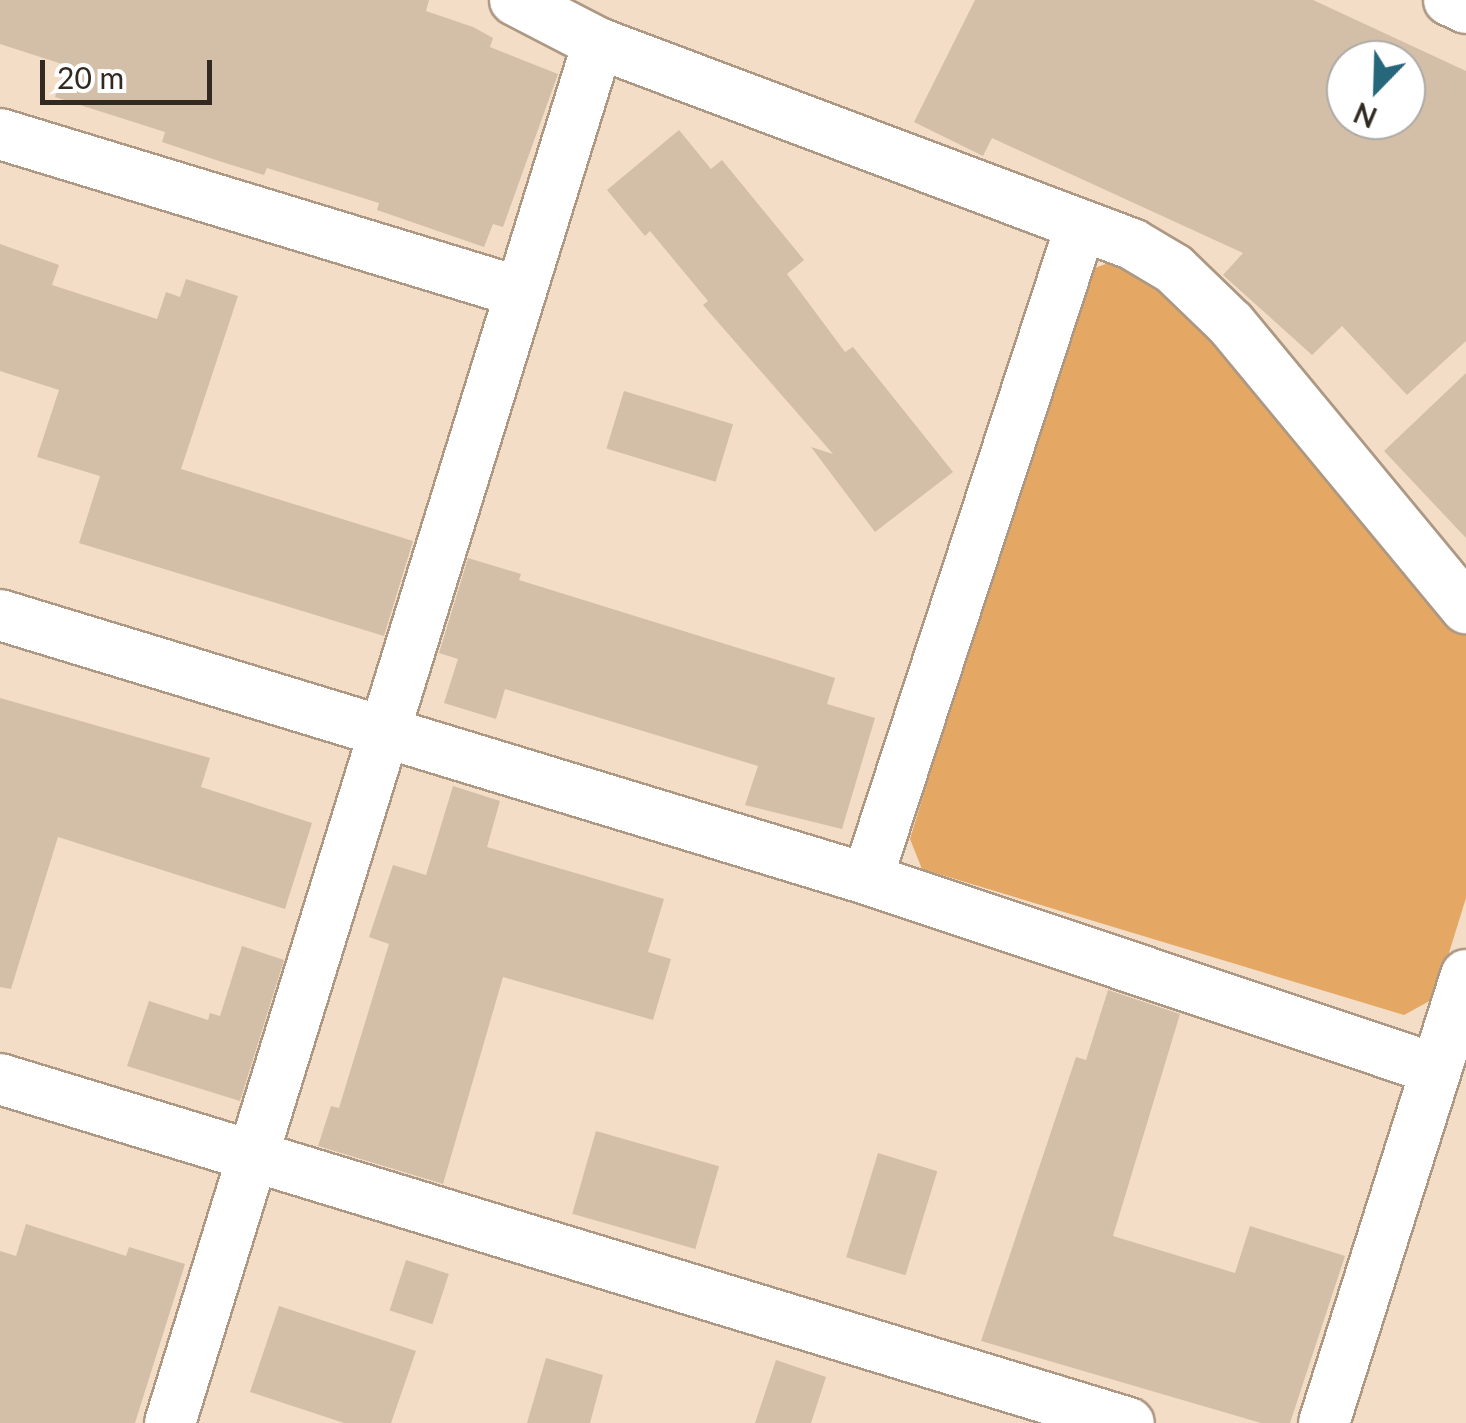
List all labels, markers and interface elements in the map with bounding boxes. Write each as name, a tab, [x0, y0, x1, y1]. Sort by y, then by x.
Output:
scale bar	[45, 40, 218, 102]
north arrow	[1326, 40, 1426, 140]
text: 20 m	[57, 59, 124, 95]
text: N	[1348, 96, 1382, 136]

